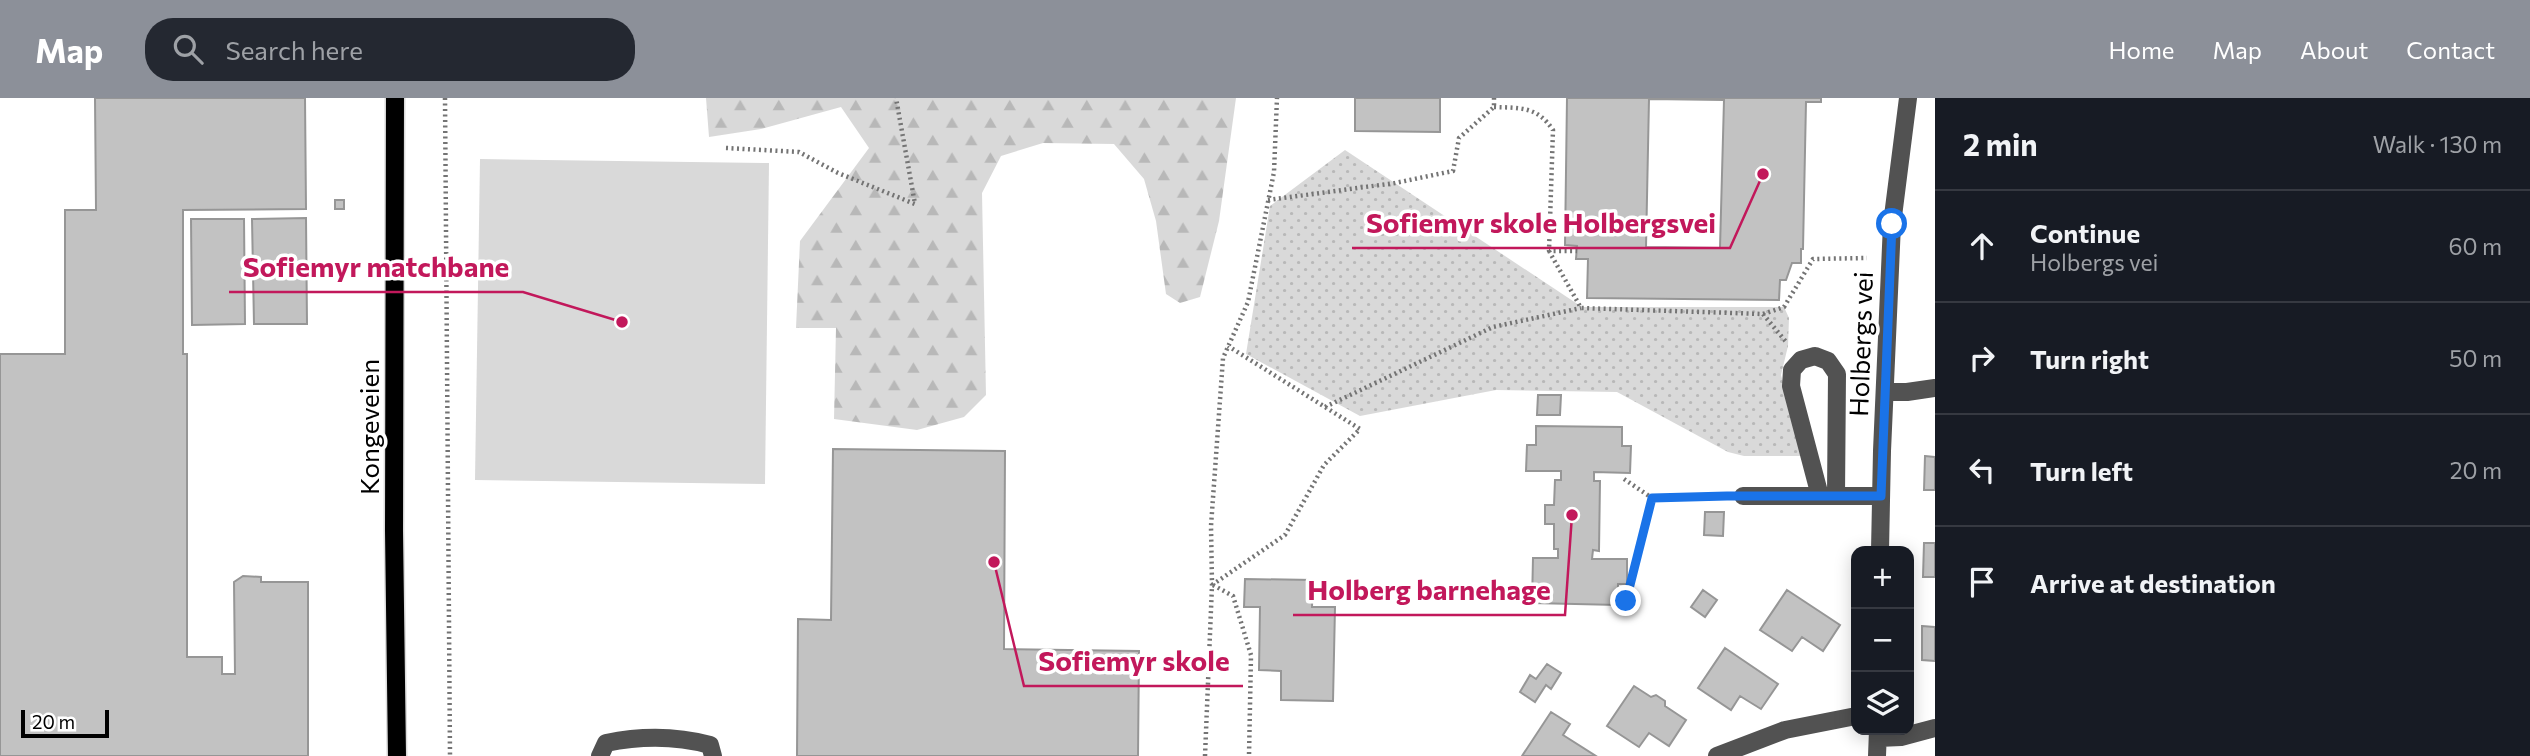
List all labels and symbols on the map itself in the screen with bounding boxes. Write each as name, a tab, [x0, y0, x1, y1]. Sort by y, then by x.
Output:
callout: Sofiemyr skole Holbergsvei	[1352, 199, 1730, 248]
text: Sofiemyr skole Holbergsvei	[1366, 205, 1716, 239]
route start	[1876, 208, 1907, 239]
callout: Sofiemyr matchbane	[229, 243, 523, 292]
text: Sofiemyr matchbane	[243, 249, 509, 283]
street label: Holbergs vei	[1842, 271, 1878, 417]
street label: Kongeveien	[353, 359, 384, 495]
callout: Holberg barnehage	[1293, 566, 1565, 615]
text: Holberg barnehage	[1307, 572, 1551, 606]
route end	[1610, 585, 1641, 616]
callout: Sofiemyr skole	[1024, 637, 1243, 686]
text: Sofiemyr skole	[1038, 643, 1230, 677]
scale bar	[21, 707, 108, 739]

